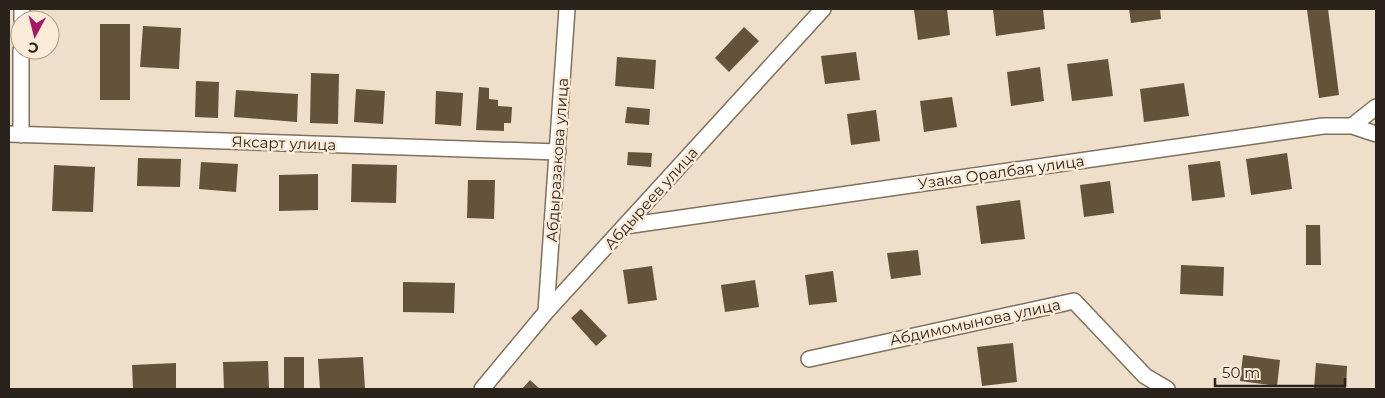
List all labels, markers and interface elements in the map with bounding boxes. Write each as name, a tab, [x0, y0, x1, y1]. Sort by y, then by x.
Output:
north arrow	[10, 10, 60, 60]
text: С	[27, 38, 40, 57]
street label: Абдыразакова улица	[542, 77, 572, 243]
street label: Яксарт улица	[231, 132, 337, 154]
street label: Абдыреев улица	[600, 143, 702, 253]
street label: Узака Оралбая улица	[917, 151, 1085, 193]
street label: Абдимомынова улица	[888, 295, 1062, 349]
scale bar	[1215, 356, 1345, 388]
text: 50 m	[1222, 363, 1260, 382]

